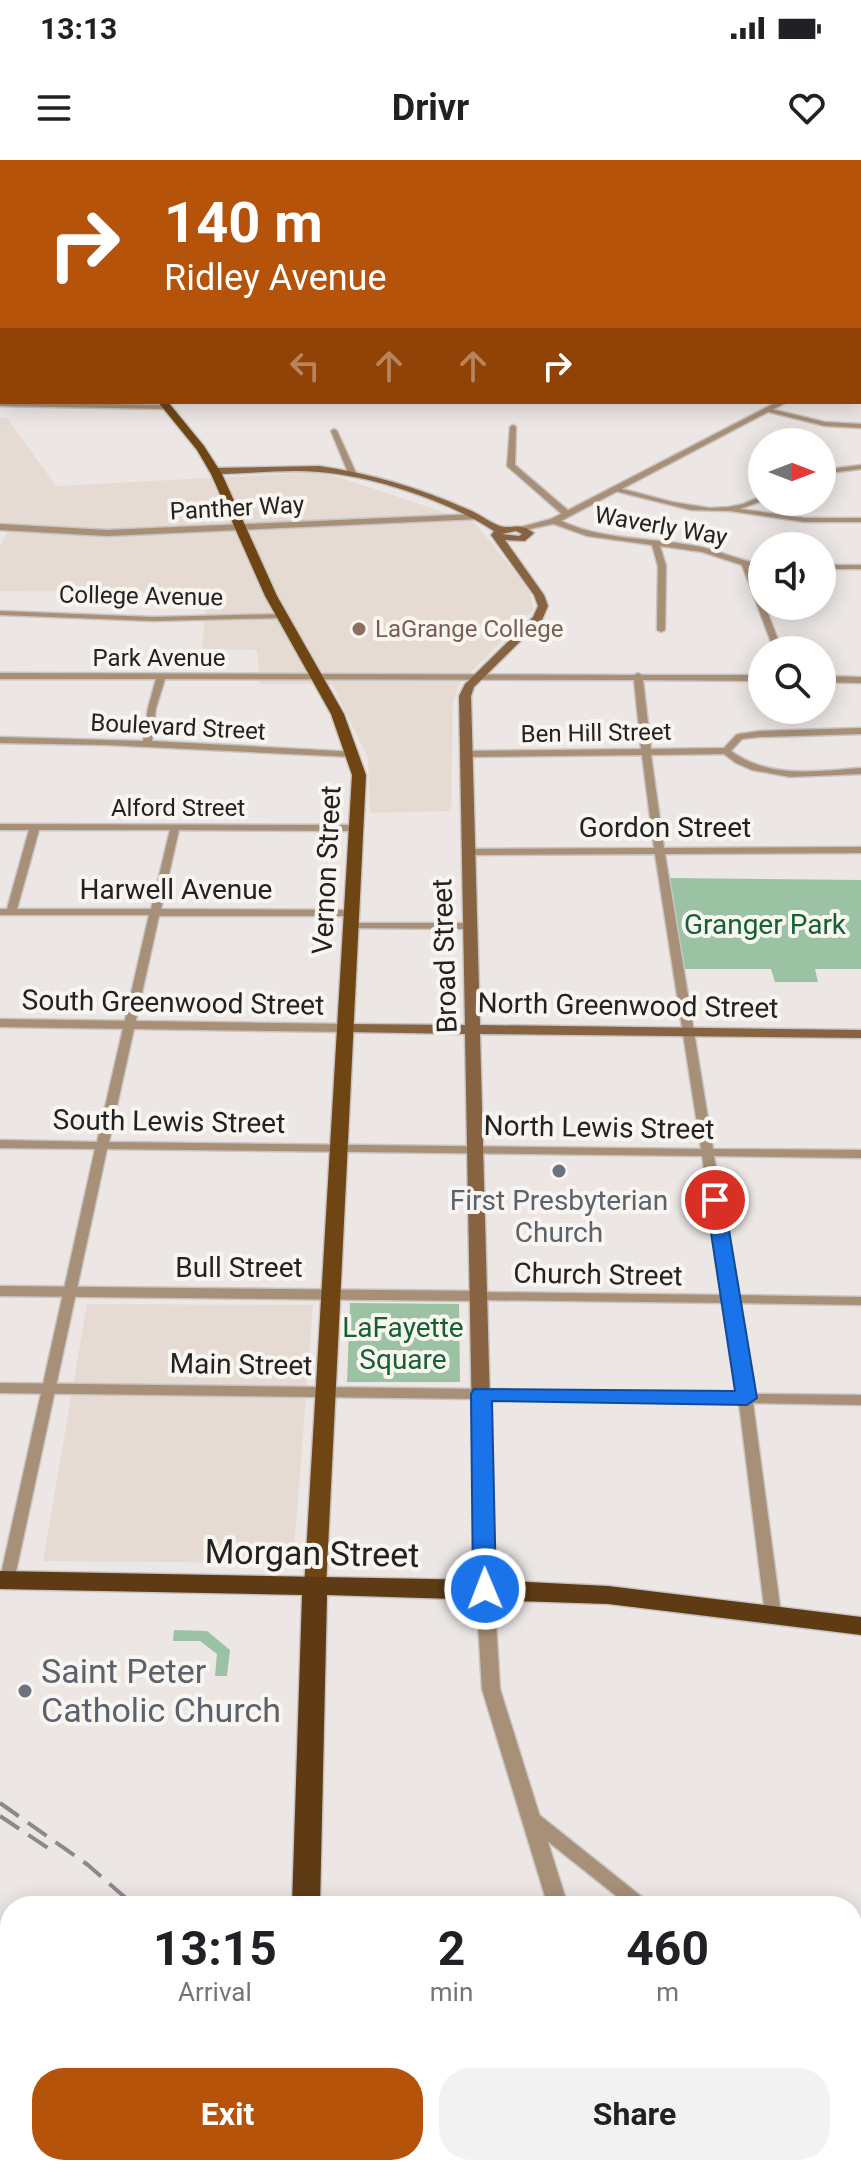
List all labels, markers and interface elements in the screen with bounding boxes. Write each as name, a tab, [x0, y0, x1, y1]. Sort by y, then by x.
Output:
text: 13:13	[40, 11, 117, 46]
icon: menu	[32, 86, 76, 130]
icon: heart	[785, 86, 829, 130]
text: Drivr	[392, 87, 469, 129]
text: 140 m	[164, 190, 323, 256]
icon: right	[32, 192, 136, 296]
text: Ridley Avenue	[164, 257, 387, 299]
icon: left	[283, 344, 327, 388]
icon: ahead	[367, 344, 411, 388]
icon: ahead	[451, 344, 495, 388]
icon: right	[535, 344, 579, 388]
north arrow	[748, 428, 836, 516]
map controls	[748, 428, 836, 724]
street label: Panther Way	[169, 490, 305, 525]
street label: Waverly Way	[592, 501, 730, 552]
button: sound	[748, 532, 836, 620]
street label: College Avenue	[59, 581, 223, 611]
place label: LaGrange College	[375, 615, 563, 643]
marker: LaGrange College	[350, 620, 368, 638]
button: search	[748, 636, 836, 724]
street label: Park Avenue	[93, 644, 225, 672]
street label: Boulevard Street	[90, 708, 267, 746]
street label: Ben Hill Street	[520, 718, 672, 748]
street label: Vernon Street	[306, 785, 347, 955]
street label: Alford Street	[111, 794, 245, 822]
street label: Gordon Street	[579, 811, 751, 844]
street label: Harwell Avenue	[80, 873, 272, 906]
street label: Broad Street	[425, 878, 464, 1034]
park label: Granger Park	[684, 908, 847, 941]
street label: South Greenwood Street	[21, 983, 325, 1022]
street label: North Greenwood Street	[477, 986, 779, 1025]
street label: South Lewis Street	[52, 1103, 286, 1140]
street label: North Lewis Street	[483, 1109, 715, 1146]
marker: First Presbyterian Church	[550, 1162, 568, 1180]
pin	[681, 1166, 749, 1234]
icon: arrive	[693, 1178, 737, 1222]
place label: First Presbyterian Church	[450, 1184, 668, 1249]
street label: Bull Street	[175, 1251, 303, 1284]
street label: Church Street	[513, 1257, 683, 1292]
park label: LaFayette Square	[342, 1311, 464, 1376]
street label: Main Street	[169, 1347, 313, 1382]
street label: Morgan Street	[204, 1531, 420, 1575]
position arrow	[443, 1547, 527, 1631]
place label: Saint Peter Catholic Church	[41, 1651, 281, 1730]
marker: Saint Peter Catholic Church	[16, 1682, 34, 1700]
text: 13:15	[153, 1920, 277, 1977]
text: 2	[438, 1920, 465, 1977]
text: 460	[626, 1920, 709, 1977]
text: Arrival	[178, 1977, 252, 2007]
text: min	[430, 1977, 473, 2007]
text: m	[656, 1977, 679, 2007]
button: Exit	[32, 2068, 423, 2160]
button: Share	[439, 2068, 830, 2160]

